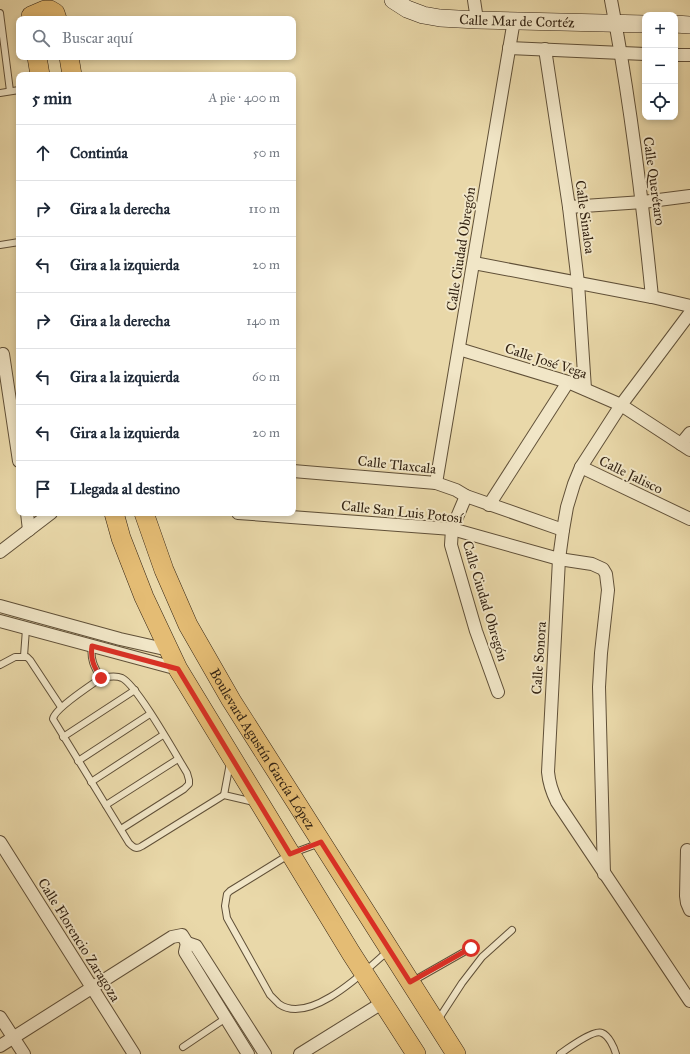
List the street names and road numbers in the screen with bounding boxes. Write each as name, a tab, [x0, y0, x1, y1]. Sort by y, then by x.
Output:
street label: Calle Mar de Cortéz	[459, 11, 575, 31]
street label: Calle Querétaro	[639, 136, 669, 226]
street label: Calle Sinaloa	[571, 179, 599, 255]
street label: Calle Ciudad Obregón	[443, 185, 479, 312]
street label: Calle José Vega	[502, 340, 589, 383]
street label: Calle Tlaxcala	[357, 452, 437, 478]
street label: Calle Jalisco	[596, 452, 666, 499]
street label: Calle San Luis Potosí	[340, 497, 465, 527]
street label: Calle Ciudad Obregón	[459, 539, 512, 664]
street label: Calle Sonora	[528, 621, 550, 695]
street label: Boulevard Agustín García López	[206, 665, 320, 833]
street label: Calle Florencio Zaragoza	[34, 875, 124, 1005]

